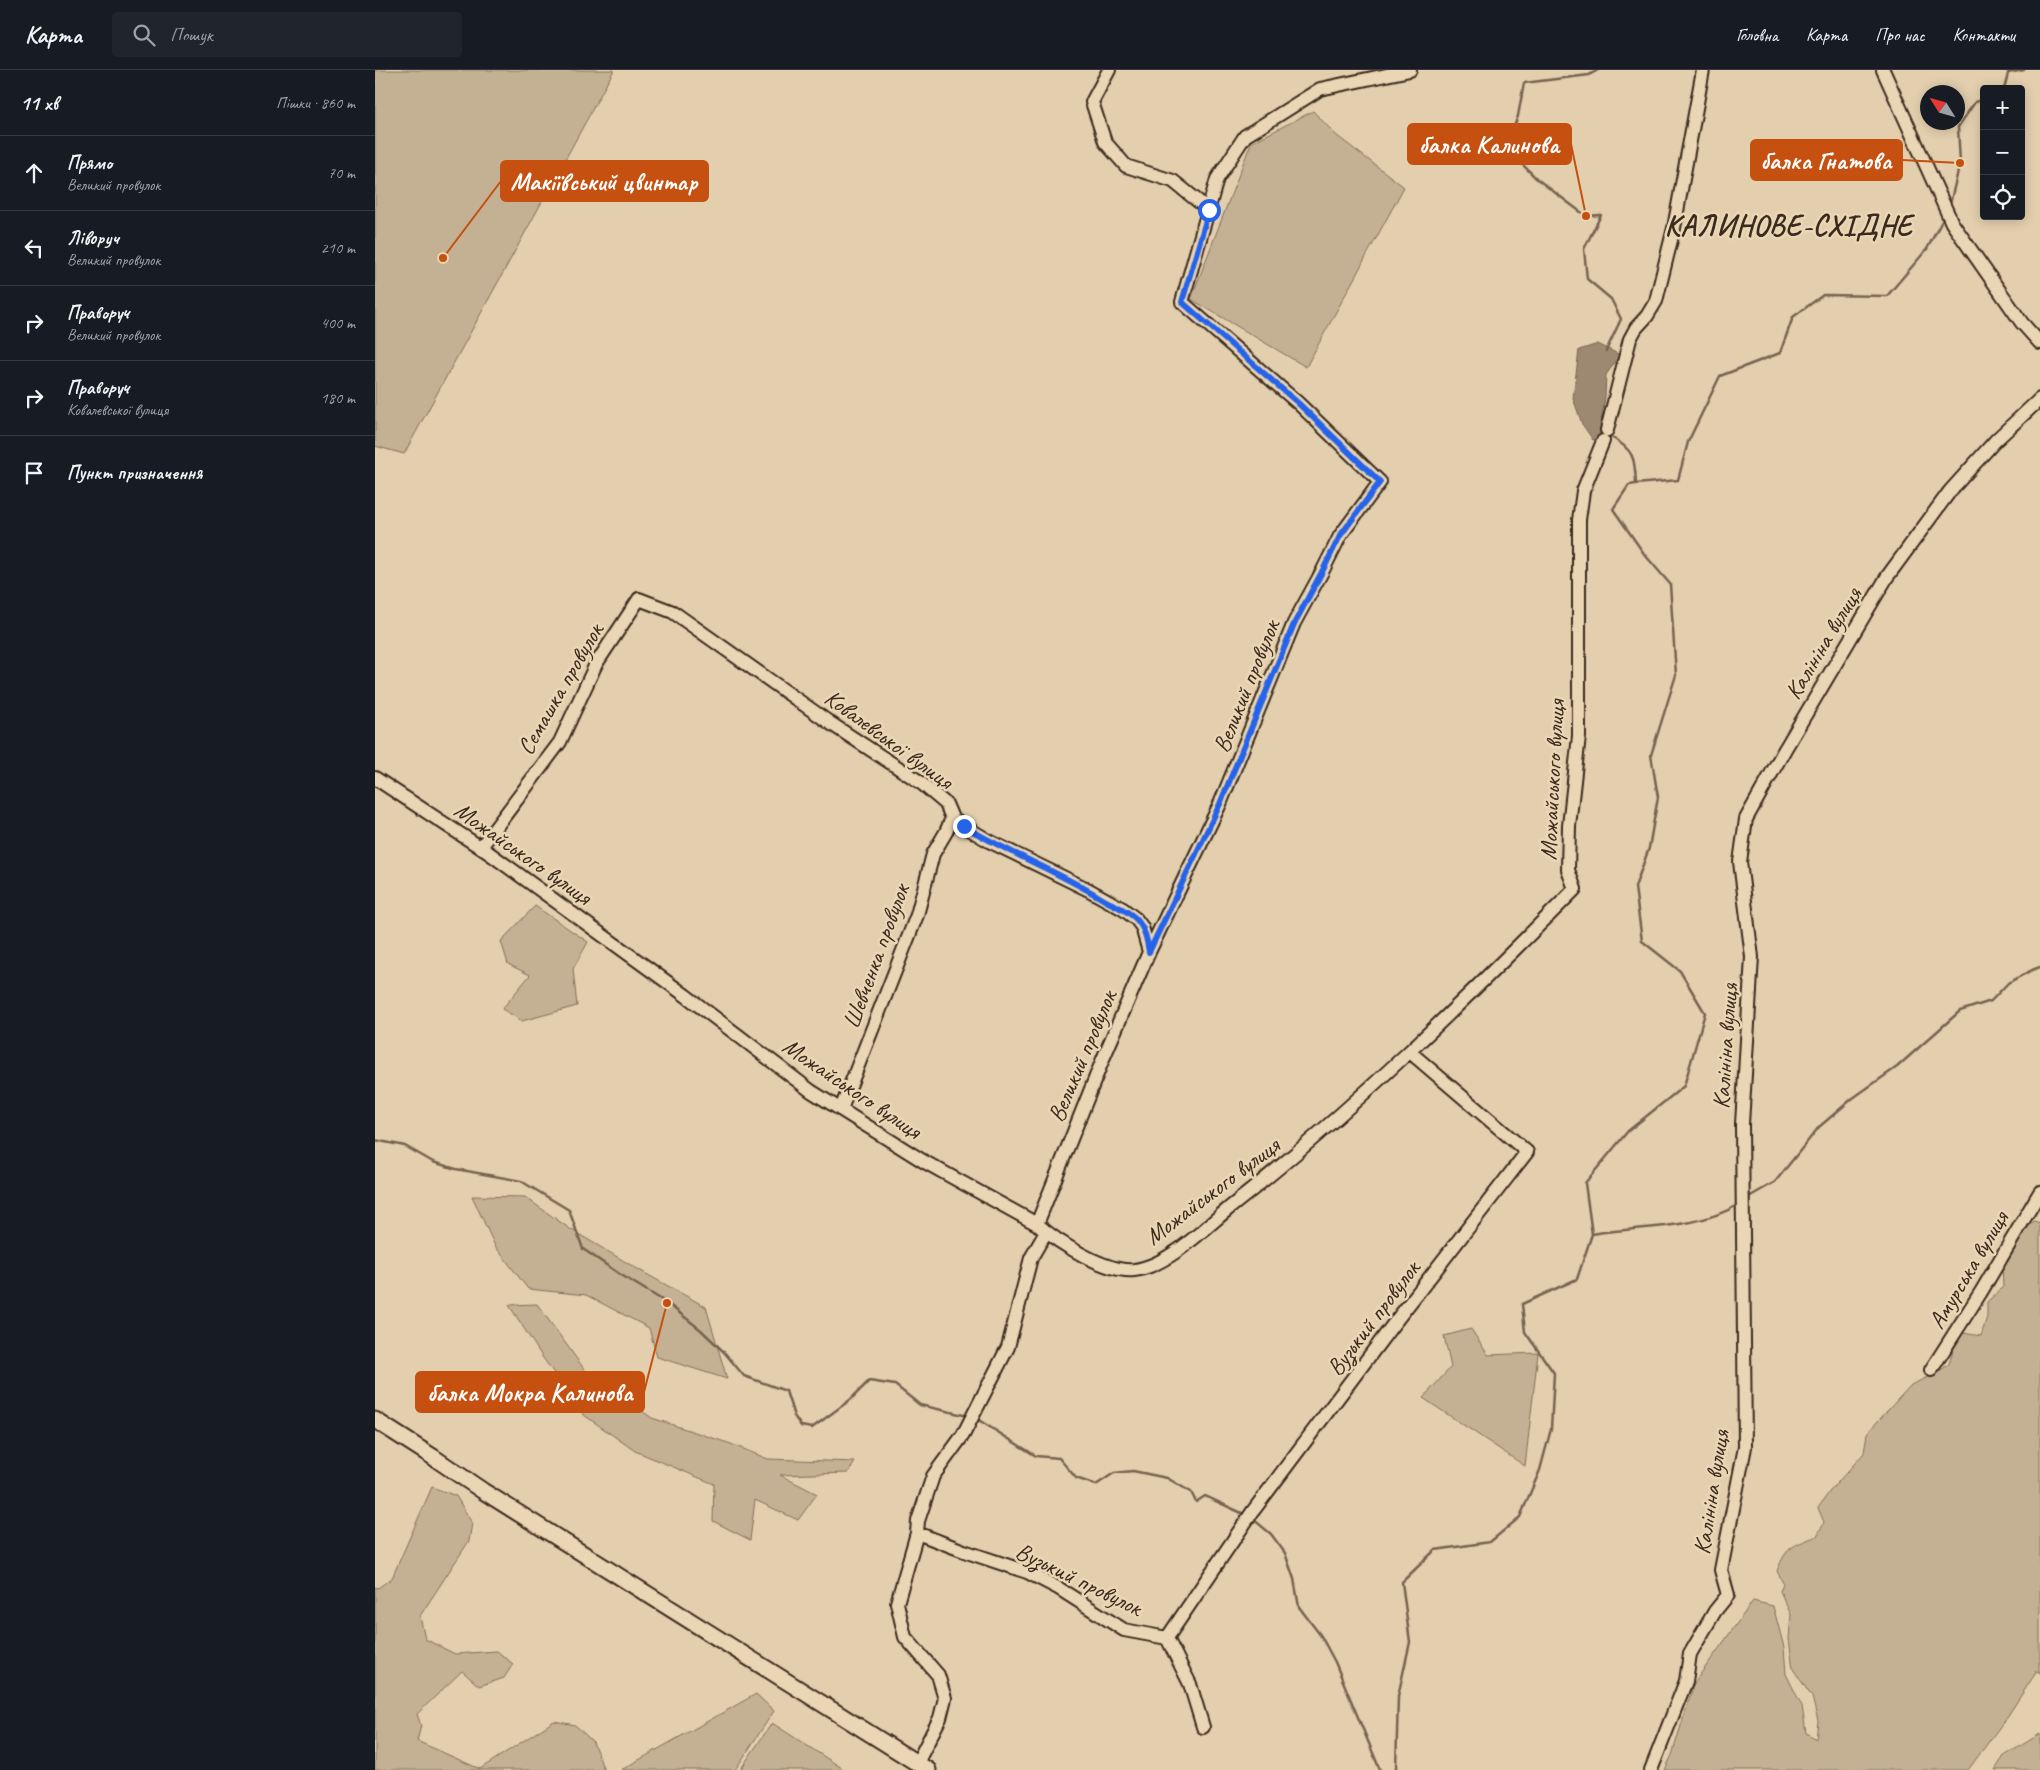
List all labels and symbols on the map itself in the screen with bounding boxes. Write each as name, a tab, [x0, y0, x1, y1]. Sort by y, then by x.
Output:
north arrow	[1920, 85, 1965, 130]
callout: балка Калинова	[1408, 124, 1571, 164]
text: балка Калинова	[1419, 129, 1561, 161]
callout: балка Гнатова	[1751, 140, 1902, 180]
text: балка Гнатова	[1761, 145, 1893, 177]
callout: Макіївський цвинтар	[501, 161, 708, 201]
text: Макіївський цвинтар	[511, 166, 699, 198]
route start	[1198, 199, 1221, 222]
district label: КАЛИНОВЕ-СХІДНЕ	[1665, 207, 1916, 244]
street label: Калініна вулиця	[1778, 580, 1869, 705]
street label: Великий провулок	[1206, 613, 1287, 757]
street label: Семашка провулок	[510, 616, 611, 760]
street label: Ковалевської вулиця	[819, 682, 961, 797]
street label: Можайського вулиця	[1533, 698, 1571, 861]
street label: Можайського вулиця	[449, 795, 599, 912]
route end	[953, 815, 976, 838]
street label: Шевченка провулок	[836, 877, 917, 1032]
street label: Калініна вулиця	[1706, 981, 1744, 1110]
street label: Великий провулок	[1041, 984, 1124, 1126]
street label: Можайського вулиця	[777, 1031, 928, 1146]
street label: Можайського вулиця	[1139, 1130, 1286, 1251]
street label: Амурська вулиця	[1921, 1205, 2016, 1334]
street label: Вузький провулок	[1320, 1253, 1428, 1382]
callout: балка Мокра Калинова	[416, 1372, 644, 1412]
text: балка Мокра Калинова	[427, 1377, 635, 1409]
street label: Калініна вулиця	[1686, 1426, 1736, 1556]
street label: Вузький провулок	[1011, 1536, 1149, 1624]

